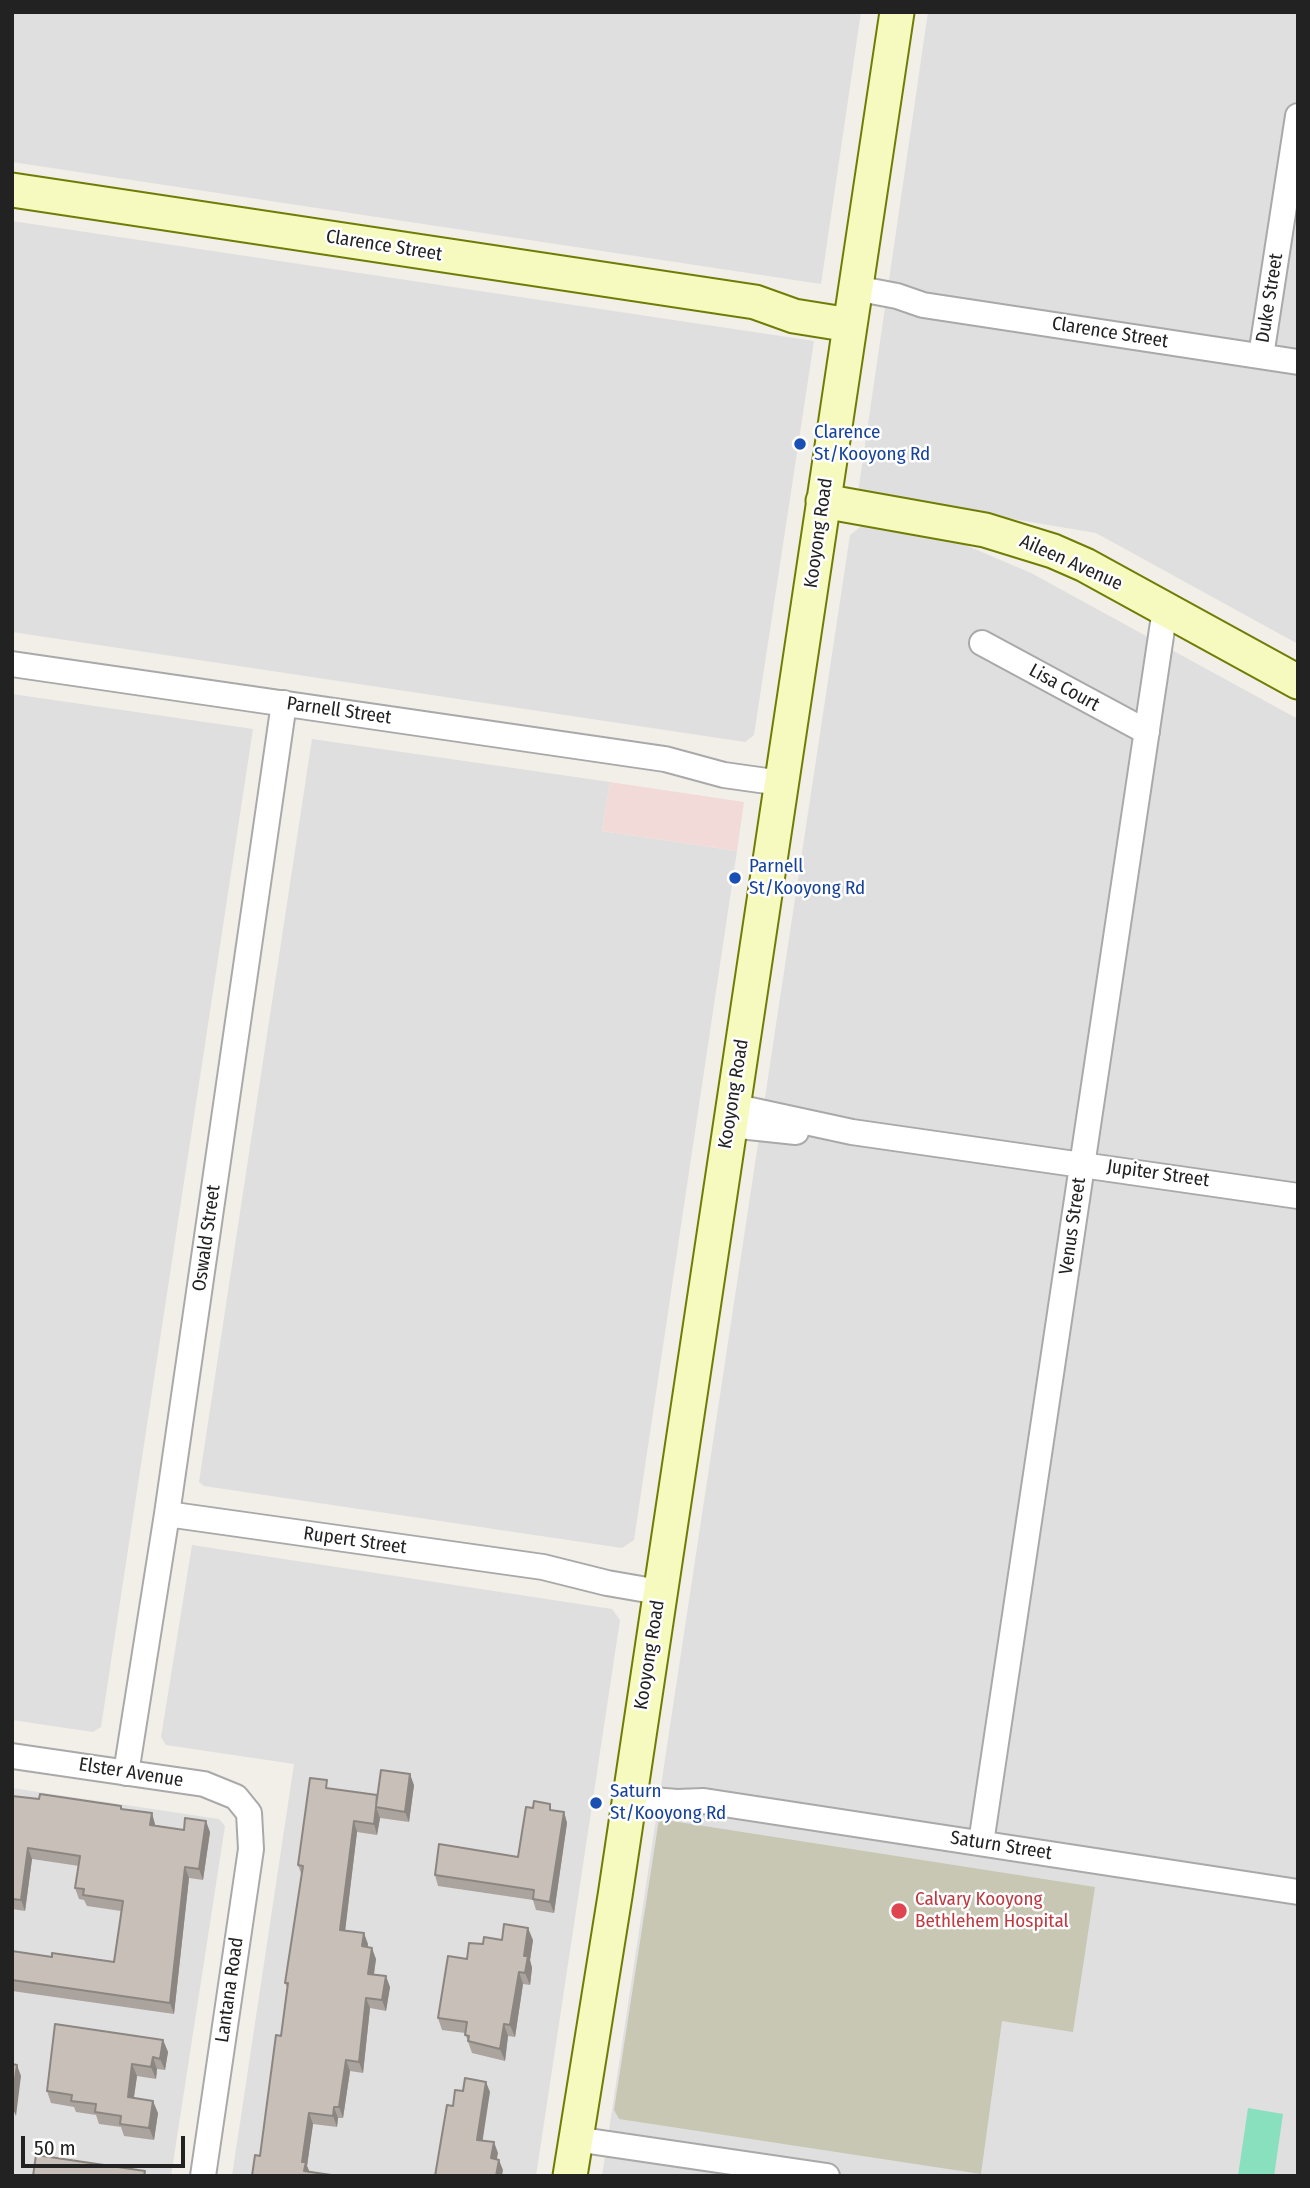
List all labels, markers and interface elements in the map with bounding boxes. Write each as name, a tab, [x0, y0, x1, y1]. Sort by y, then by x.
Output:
street label: Clarence Street	[324, 226, 444, 266]
street label: Duke Street	[1252, 252, 1288, 344]
street label: Clarence Street	[1050, 313, 1170, 353]
place label: Clarence St/Kooyong Rd	[814, 422, 930, 466]
marker: Clarence St/Kooyong Rd	[792, 436, 808, 452]
street label: Kooyong Road	[800, 477, 838, 589]
street label: Aileen Avenue	[1016, 530, 1126, 596]
street label: Lisa Court	[1025, 659, 1103, 717]
street label: Parnell Street	[285, 692, 393, 730]
place label: Parnell St/Kooyong Rd	[749, 856, 865, 900]
marker: Parnell St/Kooyong Rd	[727, 870, 743, 886]
street label: Kooyong Road	[714, 1037, 754, 1151]
street label: Jupiter Street	[1105, 1156, 1211, 1192]
street label: Venus Street	[1055, 1176, 1091, 1276]
street label: Oswald Street	[188, 1183, 226, 1293]
street label: Rupert Street	[302, 1522, 408, 1560]
street label: Kooyong Road	[630, 1598, 670, 1712]
street label: Elster Avenue	[77, 1753, 185, 1793]
place label: Saturn St/Kooyong Rd	[610, 1781, 726, 1825]
marker: Saturn St/Kooyong Rd	[588, 1795, 604, 1811]
street label: Saturn Street	[948, 1827, 1054, 1865]
place label: Calvary Kooyong Bethlehem Hospital	[915, 1889, 1069, 1933]
marker: Calvary Kooyong Bethlehem Hospital	[889, 1901, 909, 1921]
street label: Lantana Road	[211, 1936, 249, 2044]
scale bar	[24, 2122, 189, 2166]
text: 50 m	[34, 2135, 76, 2161]

